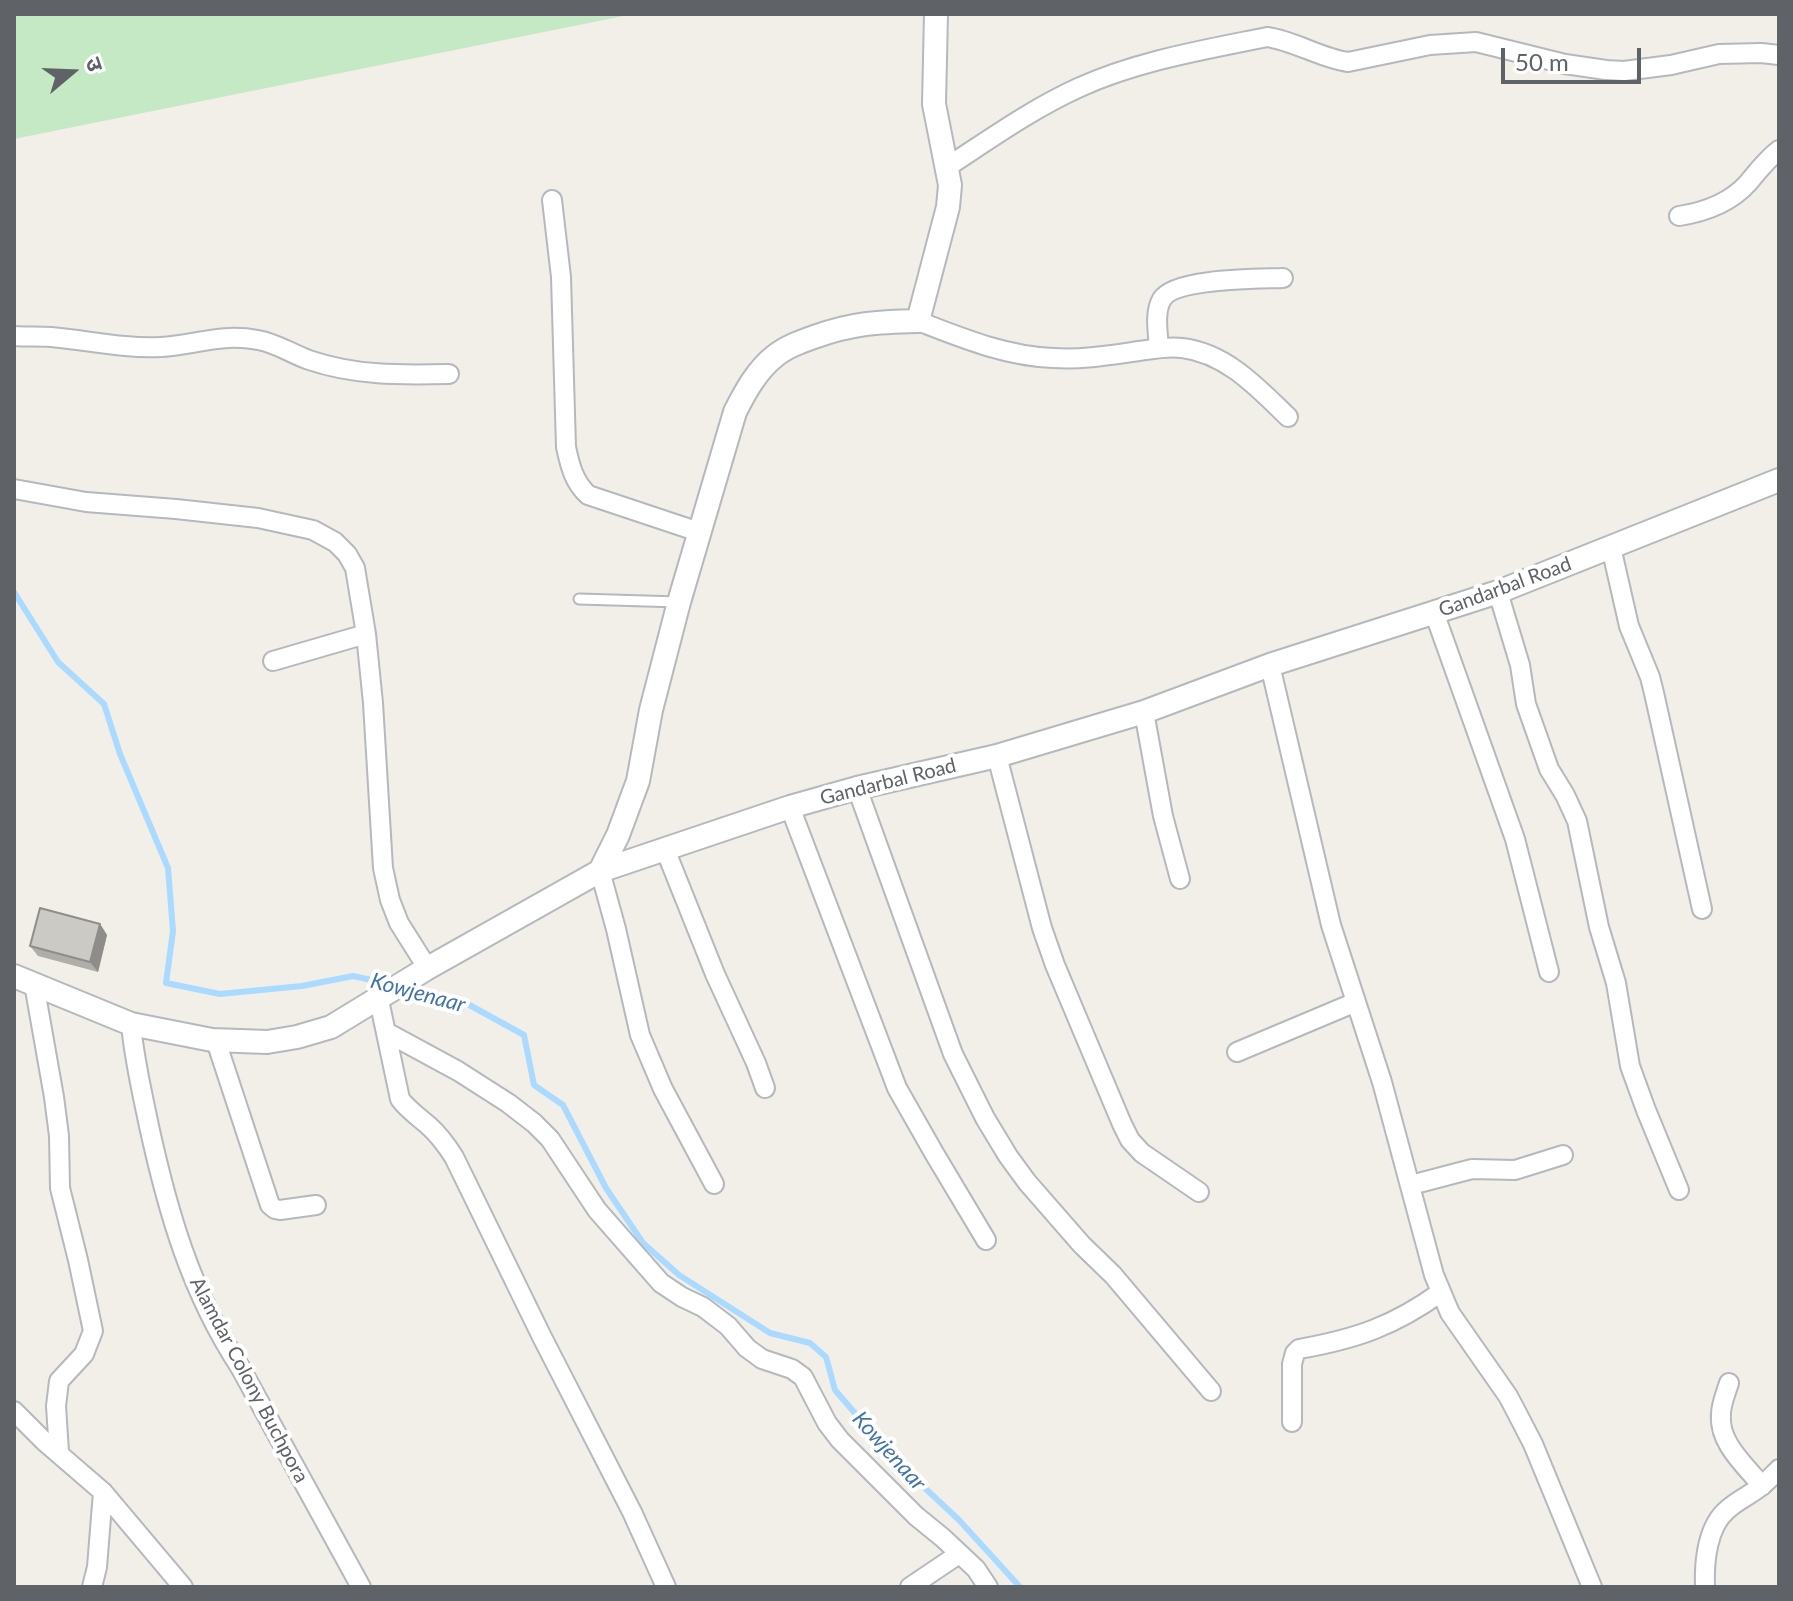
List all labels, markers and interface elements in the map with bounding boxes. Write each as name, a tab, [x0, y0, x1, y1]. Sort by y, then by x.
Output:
north arrow	[32, 32, 112, 112]
scale bar	[1505, 32, 1645, 82]
text: 50 m	[1515, 47, 1569, 76]
text: उ	[80, 54, 110, 75]
street label: Gandarbal Road	[1435, 552, 1575, 622]
street label: Gandarbal Road	[817, 753, 959, 811]
water label: Kowjenaar	[368, 968, 468, 1018]
street label: Alamdar Colony Buchpora	[185, 1273, 313, 1487]
water label: Kowjenaar	[847, 1406, 931, 1496]

